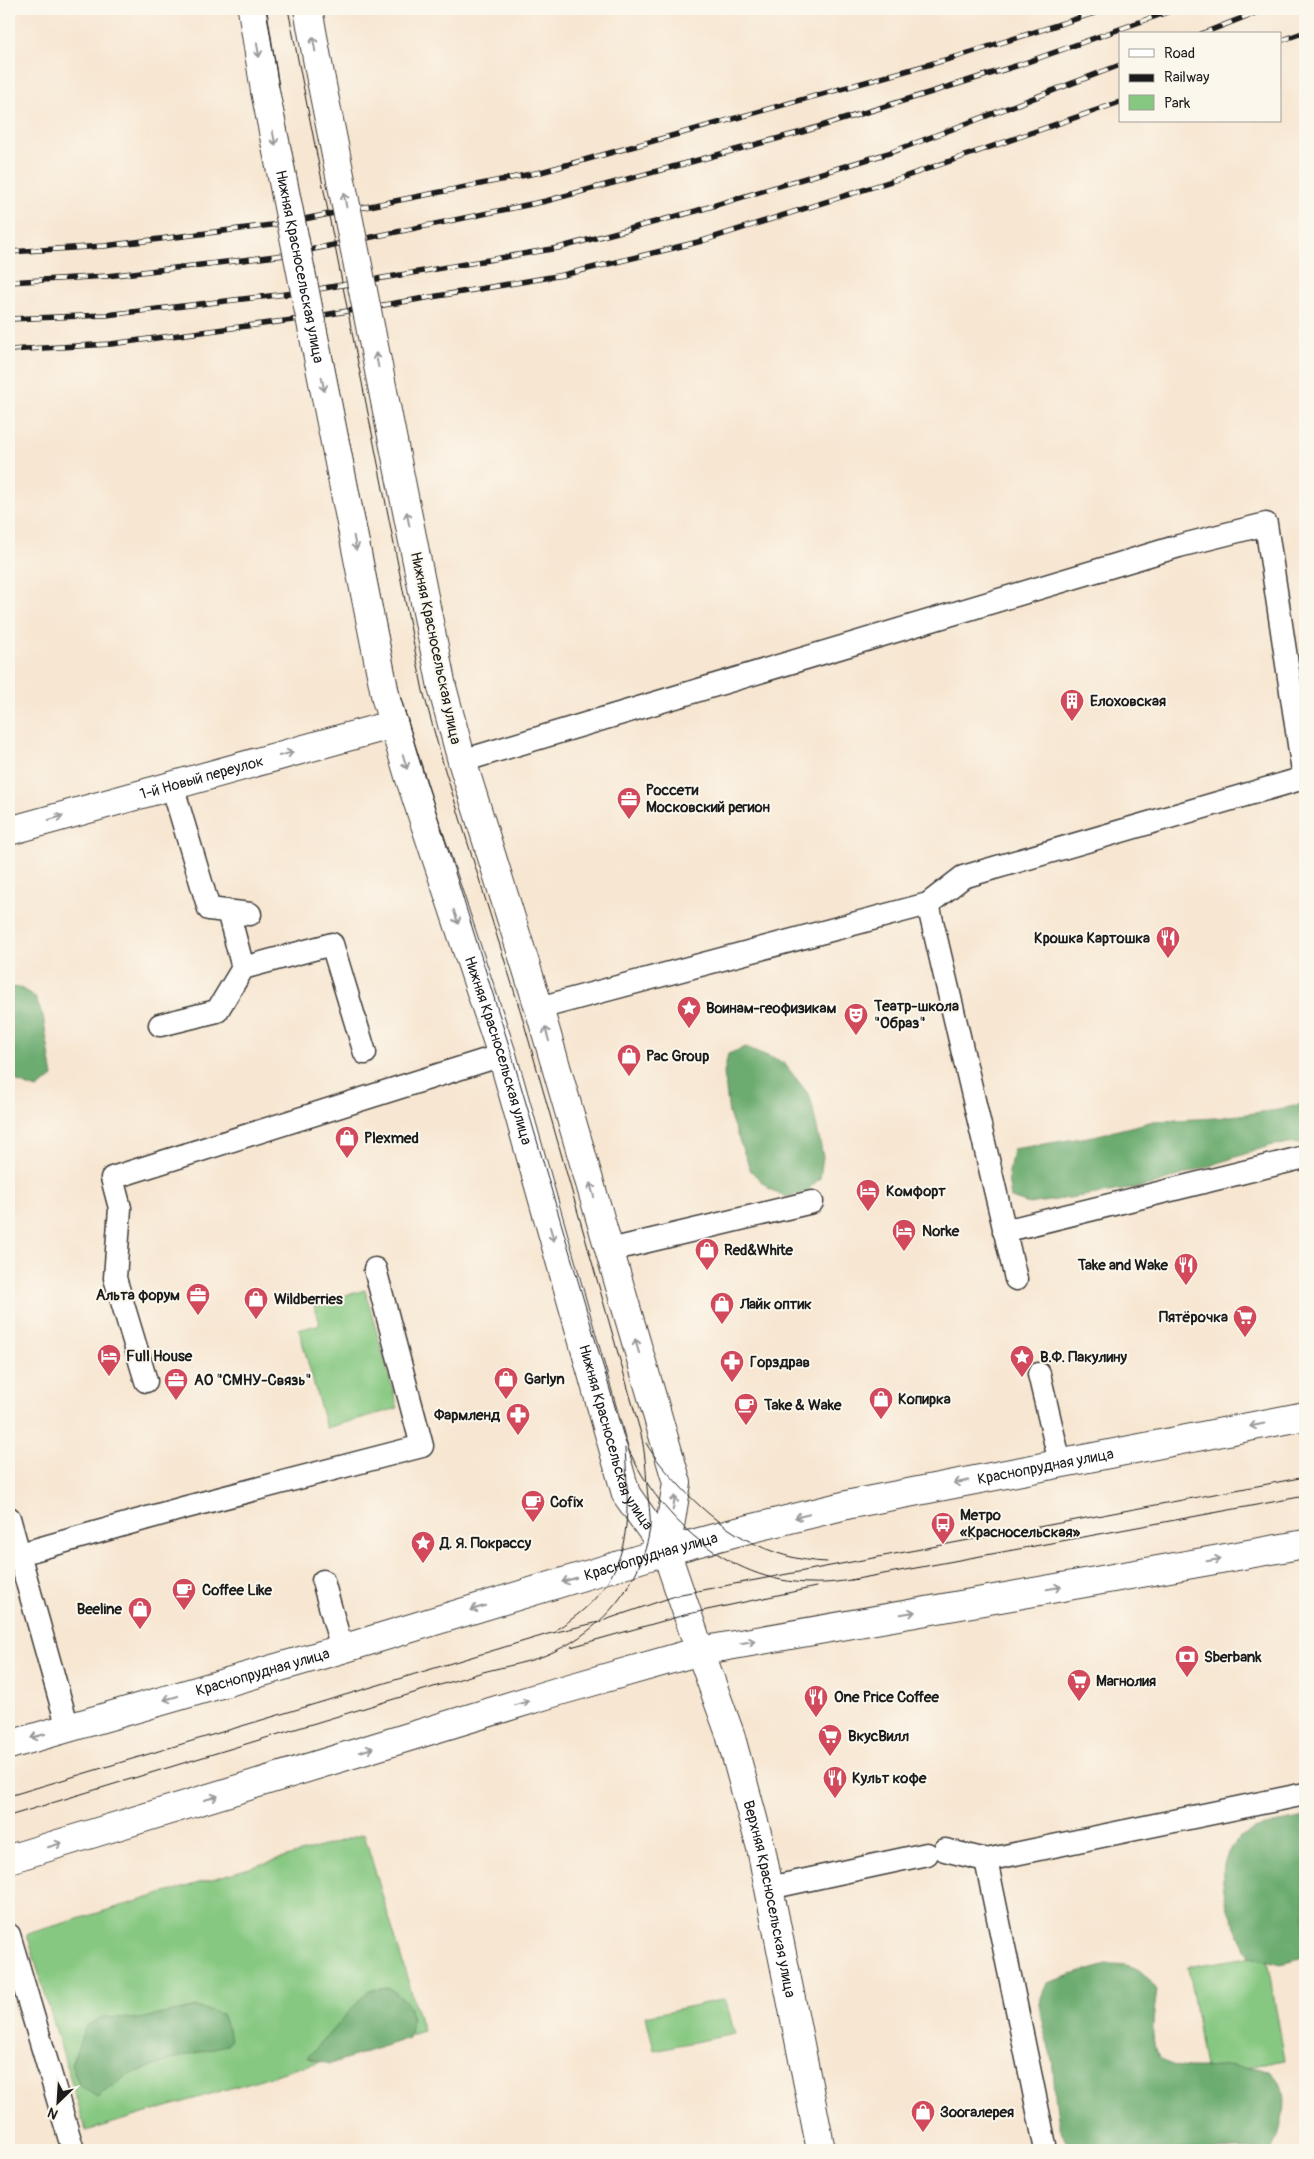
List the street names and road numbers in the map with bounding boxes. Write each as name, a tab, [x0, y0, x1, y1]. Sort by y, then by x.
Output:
street label: Нижняя Красносельская улица	[271, 168, 328, 365]
street label: Нижняя Красносельская улица	[406, 550, 465, 746]
street label: 1-й Новый переулок	[138, 752, 266, 804]
street label: Нижняя Красносельская улица	[460, 954, 536, 1147]
street label: Нижняя Красносельская улица	[574, 1343, 657, 1534]
street label: Краснопрудная улица	[976, 1444, 1115, 1489]
street label: Краснопрудная улица	[582, 1529, 720, 1585]
street label: Краснопрудная улица	[194, 1644, 332, 1701]
street label: Верхняя Красносельская улица	[738, 1798, 799, 1999]

